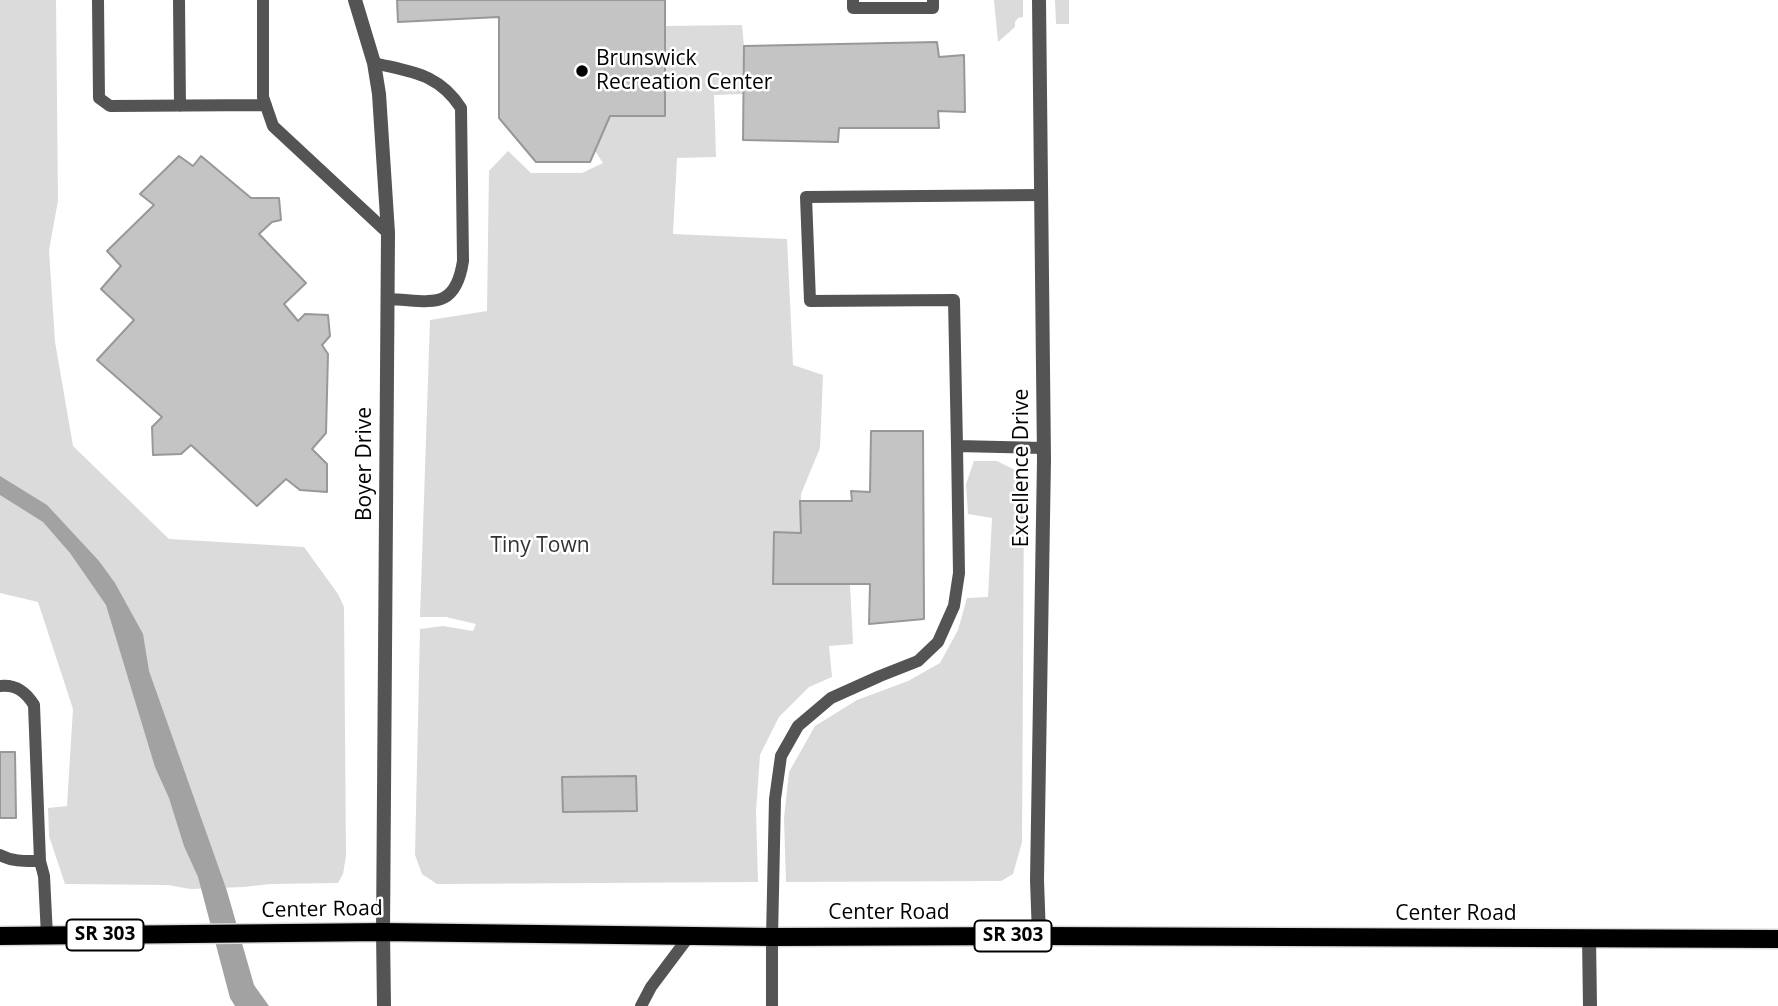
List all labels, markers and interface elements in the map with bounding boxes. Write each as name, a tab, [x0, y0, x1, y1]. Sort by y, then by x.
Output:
place label: Brunswick Recreation Center	[596, 46, 772, 96]
marker: Brunswick Recreation Center	[574, 63, 590, 79]
street label: Excellence Drive	[1009, 389, 1035, 547]
street label: Boyer Drive	[352, 407, 378, 521]
park label: Tiny Town	[490, 533, 590, 559]
street label: Center Road	[261, 896, 383, 924]
street label: Center Road	[828, 900, 950, 926]
street label: Center Road	[1395, 901, 1517, 927]
road number: SR 303	[66, 920, 144, 951]
road number: SR 303	[974, 920, 1052, 952]

